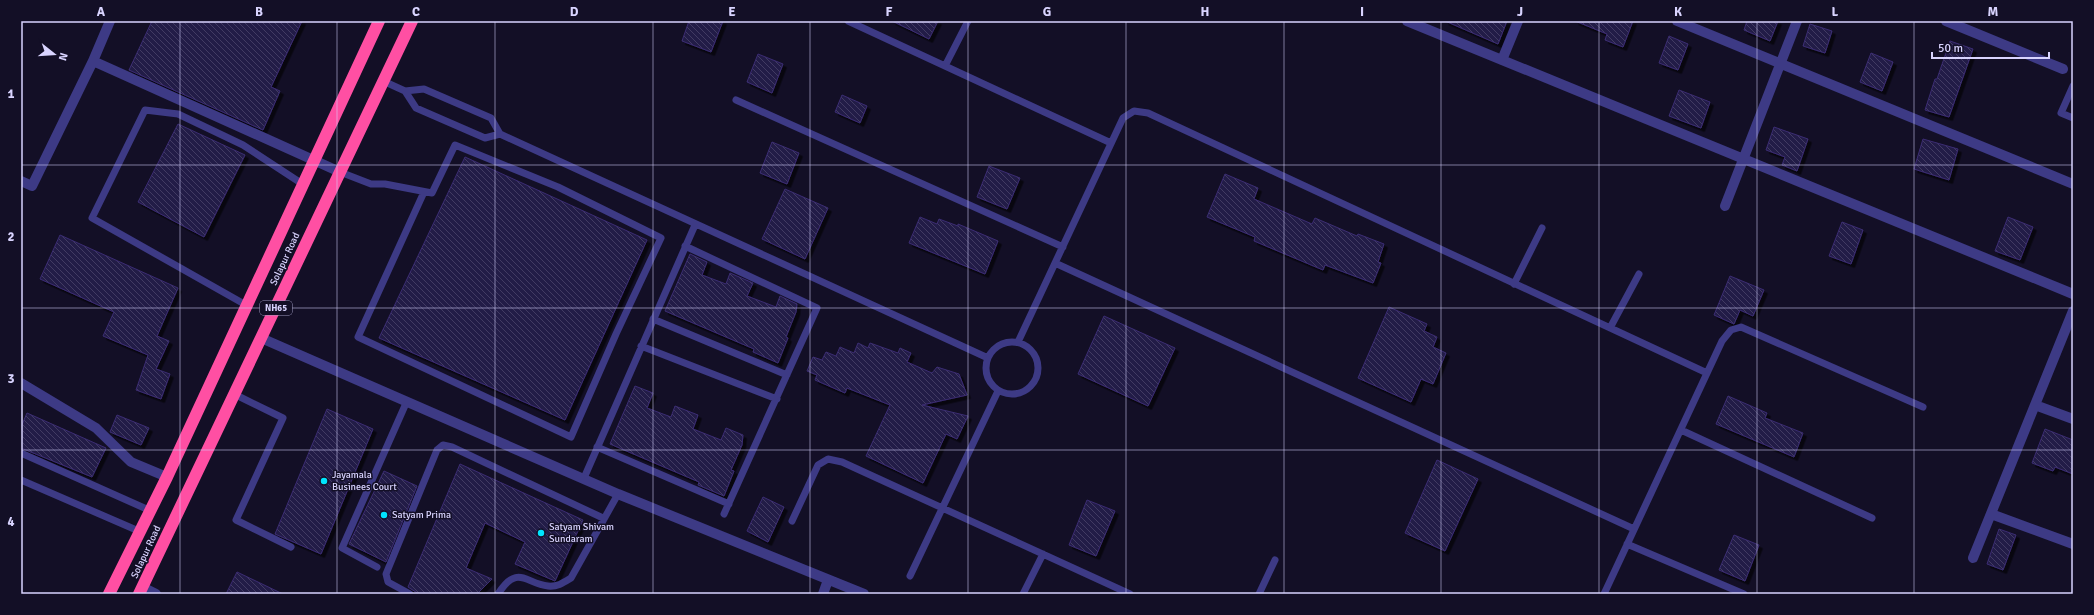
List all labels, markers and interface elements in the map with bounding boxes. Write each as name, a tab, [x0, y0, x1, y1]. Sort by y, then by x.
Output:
text: A	[97, 4, 106, 20]
text: B	[255, 4, 263, 20]
text: C	[412, 4, 420, 20]
text: D	[570, 4, 579, 20]
text: E	[728, 4, 736, 20]
text: F	[886, 4, 893, 20]
text: G	[1043, 4, 1051, 20]
text: H	[1201, 4, 1209, 20]
text: I	[1360, 4, 1364, 20]
text: J	[1517, 4, 1523, 20]
text: K	[1674, 4, 1682, 20]
text: L	[1832, 4, 1839, 20]
text: M	[1988, 4, 1999, 20]
north arrow	[34, 34, 74, 74]
scale bar	[1932, 34, 2049, 60]
text: 50 m	[1938, 41, 1963, 56]
text: N	[56, 51, 70, 62]
text: 1	[7, 86, 15, 102]
text: 2	[7, 229, 15, 245]
street label: Solapur Road	[268, 231, 302, 287]
road number: NH65	[260, 301, 292, 315]
text: 3	[7, 371, 15, 387]
place label: Jayamala Businees Court	[332, 469, 397, 493]
marker: Jayamala Businees Court	[319, 476, 329, 486]
place label: Satyam Prima	[392, 509, 451, 521]
marker: Satyam Prima	[379, 510, 389, 520]
text: 4	[7, 514, 15, 530]
place label: Satyam Shivam Sundaram	[549, 521, 614, 545]
street label: Solapur Road	[129, 524, 163, 580]
marker: Satyam Shivam Sundaram	[536, 528, 546, 538]

